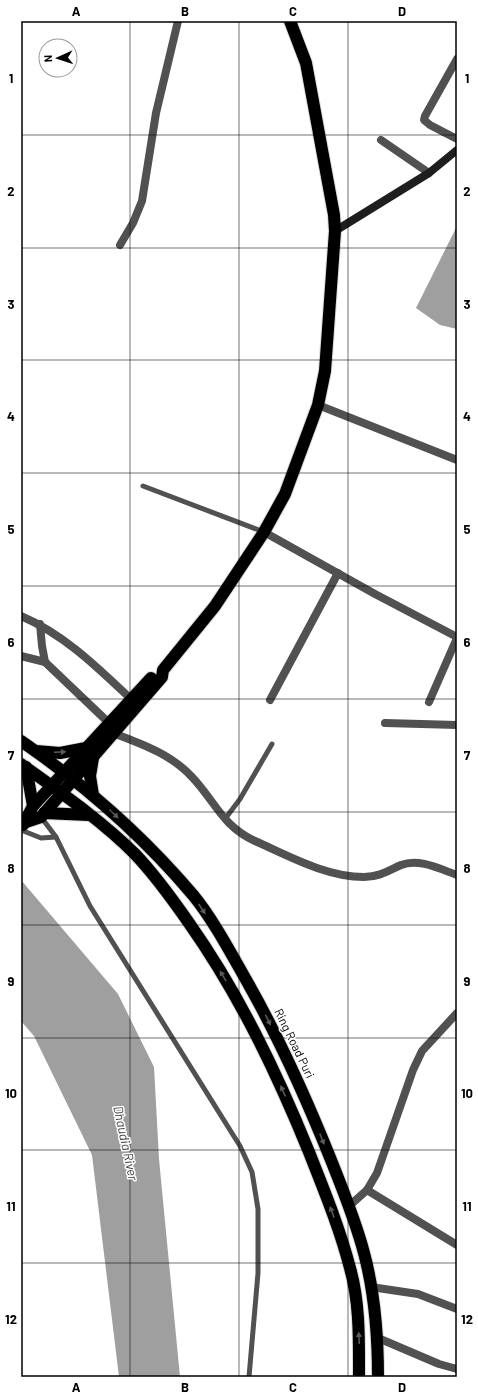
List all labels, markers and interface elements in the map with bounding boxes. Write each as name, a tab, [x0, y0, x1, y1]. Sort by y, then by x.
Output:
text: A	[72, 3, 81, 19]
text: B	[181, 3, 189, 19]
text: C	[289, 3, 297, 19]
text: D	[398, 3, 406, 19]
north arrow	[38, 38, 78, 78]
text: N	[41, 55, 54, 63]
text: 1	[9, 70, 13, 86]
text: 1	[465, 70, 469, 86]
text: 2	[7, 183, 15, 199]
text: 2	[463, 183, 471, 199]
text: 3	[7, 296, 15, 312]
text: 3	[463, 296, 471, 312]
text: 4	[7, 408, 15, 424]
text: 4	[463, 408, 471, 424]
text: 5	[7, 521, 15, 537]
text: 5	[463, 521, 471, 537]
text: 6	[8, 634, 15, 650]
text: 6	[464, 634, 471, 650]
text: 7	[8, 747, 15, 763]
text: 7	[464, 747, 471, 763]
one-way arrow	[54, 749, 67, 755]
one-way arrow	[109, 809, 119, 819]
text: 8	[7, 860, 15, 876]
text: 8	[463, 860, 471, 876]
one-way arrow	[198, 903, 206, 914]
one-way arrow	[219, 971, 227, 981]
text: 9	[8, 973, 15, 989]
text: 9	[464, 973, 471, 989]
street label: Ring Road Puri	[272, 1006, 318, 1080]
one-way arrow	[265, 1015, 272, 1026]
text: 10	[5, 1085, 17, 1101]
text: 10	[461, 1085, 473, 1101]
one-way arrow	[280, 1086, 286, 1097]
water label: Dhaudia River	[110, 1104, 142, 1182]
one-way arrow	[320, 1133, 326, 1145]
text: 11	[6, 1198, 16, 1214]
text: 11	[462, 1198, 472, 1214]
one-way arrow	[328, 1205, 334, 1217]
text: 12	[5, 1311, 17, 1327]
text: 12	[461, 1311, 473, 1327]
one-way arrow	[355, 1332, 362, 1344]
text: A	[72, 1379, 81, 1395]
text: B	[181, 1379, 189, 1395]
text: C	[289, 1379, 297, 1395]
text: D	[398, 1379, 406, 1395]

